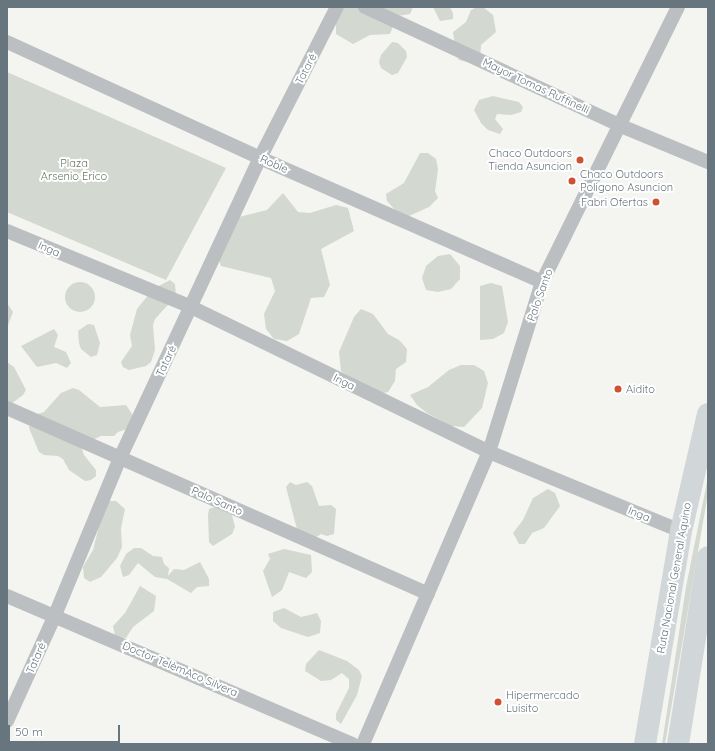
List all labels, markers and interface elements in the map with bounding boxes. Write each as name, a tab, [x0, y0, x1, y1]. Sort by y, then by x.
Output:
street label: Tataré	[293, 51, 319, 87]
street label: Mayor Tomas Ruffinelli	[480, 55, 592, 117]
place label: Chaco Outdoors Tienda Asuncion	[488, 147, 572, 173]
street label: Roble	[258, 152, 290, 176]
marker: Chaco Outdoors Tienda Asuncion	[575, 155, 585, 165]
park label: Plaza Arsenio Erico	[41, 157, 107, 183]
place label: Chaco Outdoors Poligono Asuncion	[580, 168, 673, 194]
marker: Chaco Outdoors Poligono Asuncion	[567, 176, 577, 186]
place label: Fabri Ofertas	[581, 195, 648, 209]
marker: Fabri Ofertas	[651, 197, 661, 207]
street label: Inga	[36, 239, 62, 259]
street label: Palo Santo	[524, 267, 556, 323]
street label: Tataré	[153, 343, 179, 379]
street label: Inga	[331, 371, 357, 393]
place label: Aidito	[626, 382, 655, 396]
marker: Aidito	[613, 384, 623, 394]
street label: Palo Santo	[189, 484, 245, 518]
street label: Ruta Nacional General Aquino	[654, 502, 694, 654]
street label: Inga	[626, 504, 652, 524]
street label: Doctor TelèmAco Silvera	[120, 639, 240, 699]
street label: Tataré	[23, 640, 49, 676]
place label: Hipermercado Luisito	[506, 689, 579, 715]
marker: Hipermercado Luisito	[493, 697, 503, 707]
scale bar	[10, 717, 122, 743]
text: 50 m	[15, 724, 43, 739]

